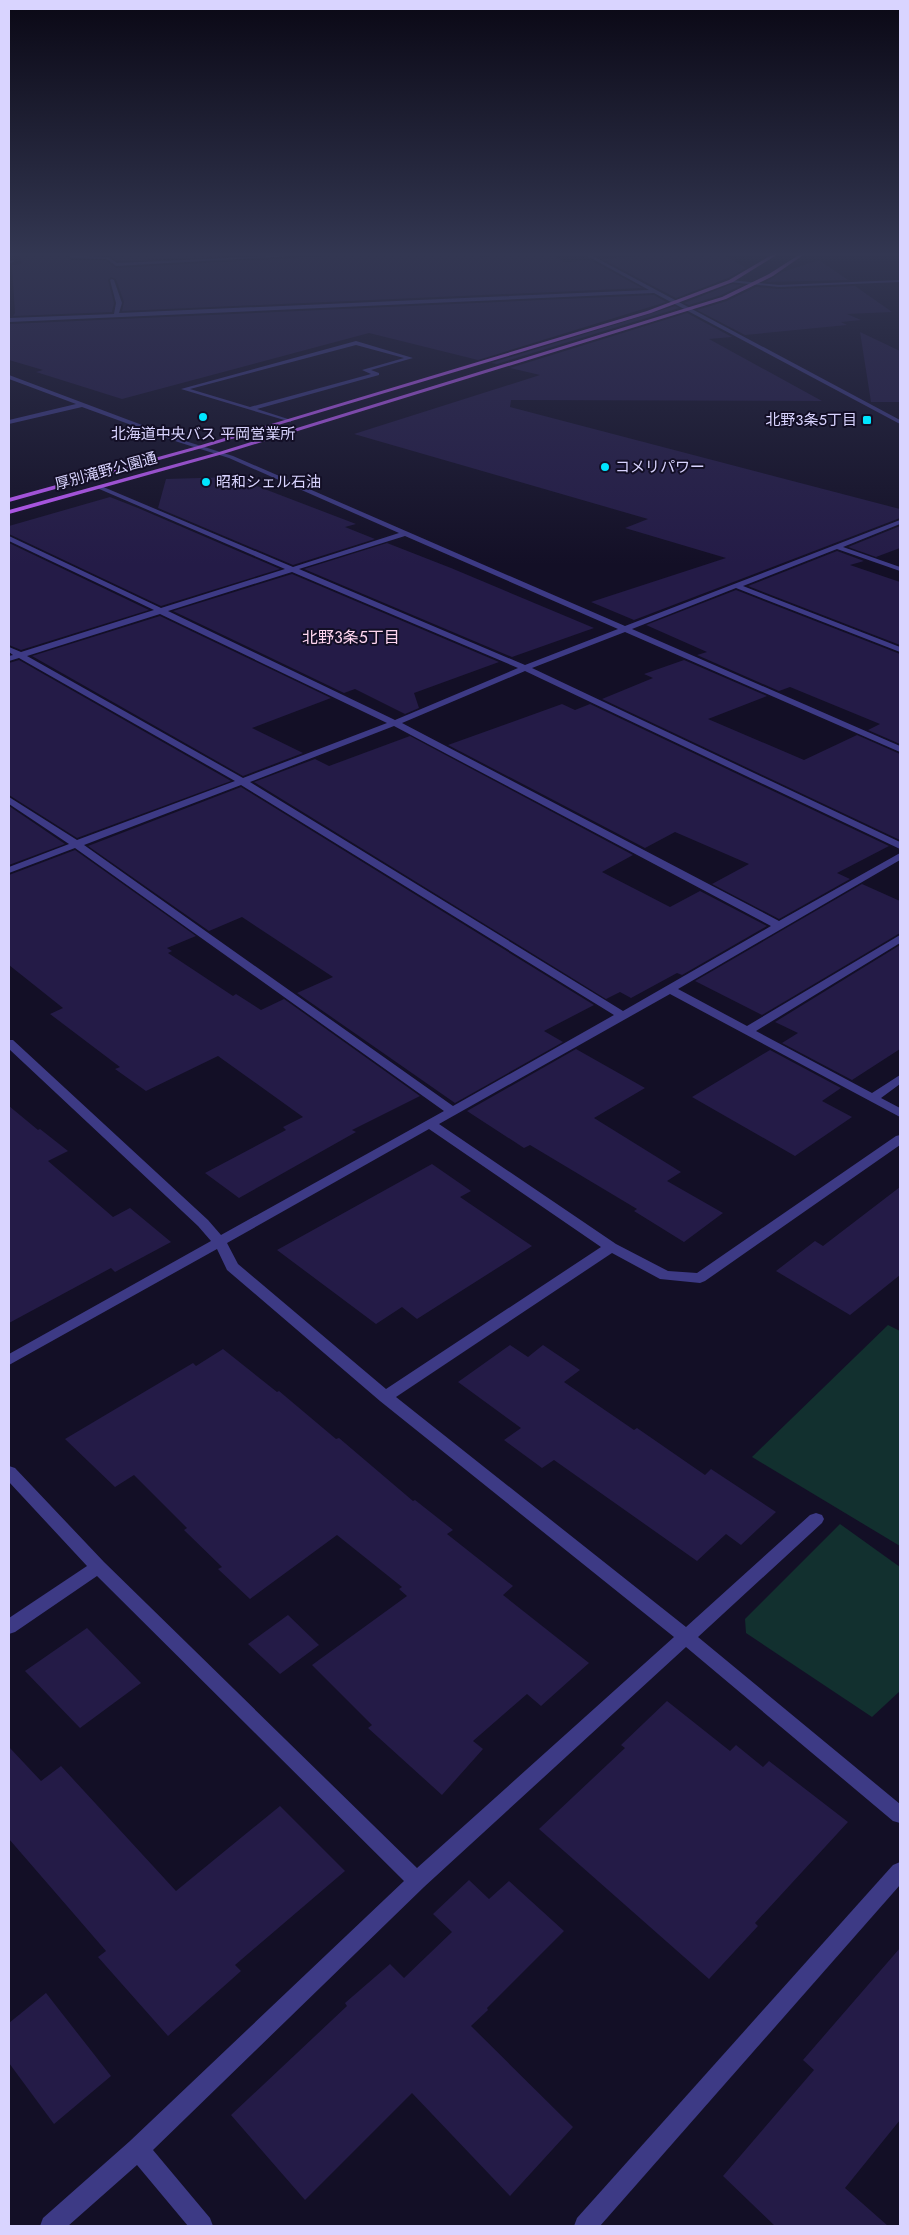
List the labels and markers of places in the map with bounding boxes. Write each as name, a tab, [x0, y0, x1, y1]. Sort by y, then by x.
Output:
place label: 北野3条5丁目	[765, 409, 857, 431]
marker: 北海道中央バス 平岡営業所	[197, 411, 209, 423]
marker: 北野3条5丁目	[861, 414, 873, 426]
place label: 北海道中央バス 平岡営業所	[111, 423, 295, 445]
place label: コメリパワー	[615, 456, 705, 478]
marker: コメリパワー	[599, 461, 611, 473]
place label: 昭和シェル石油	[216, 471, 321, 493]
marker: 昭和シェル石油	[200, 476, 212, 488]

